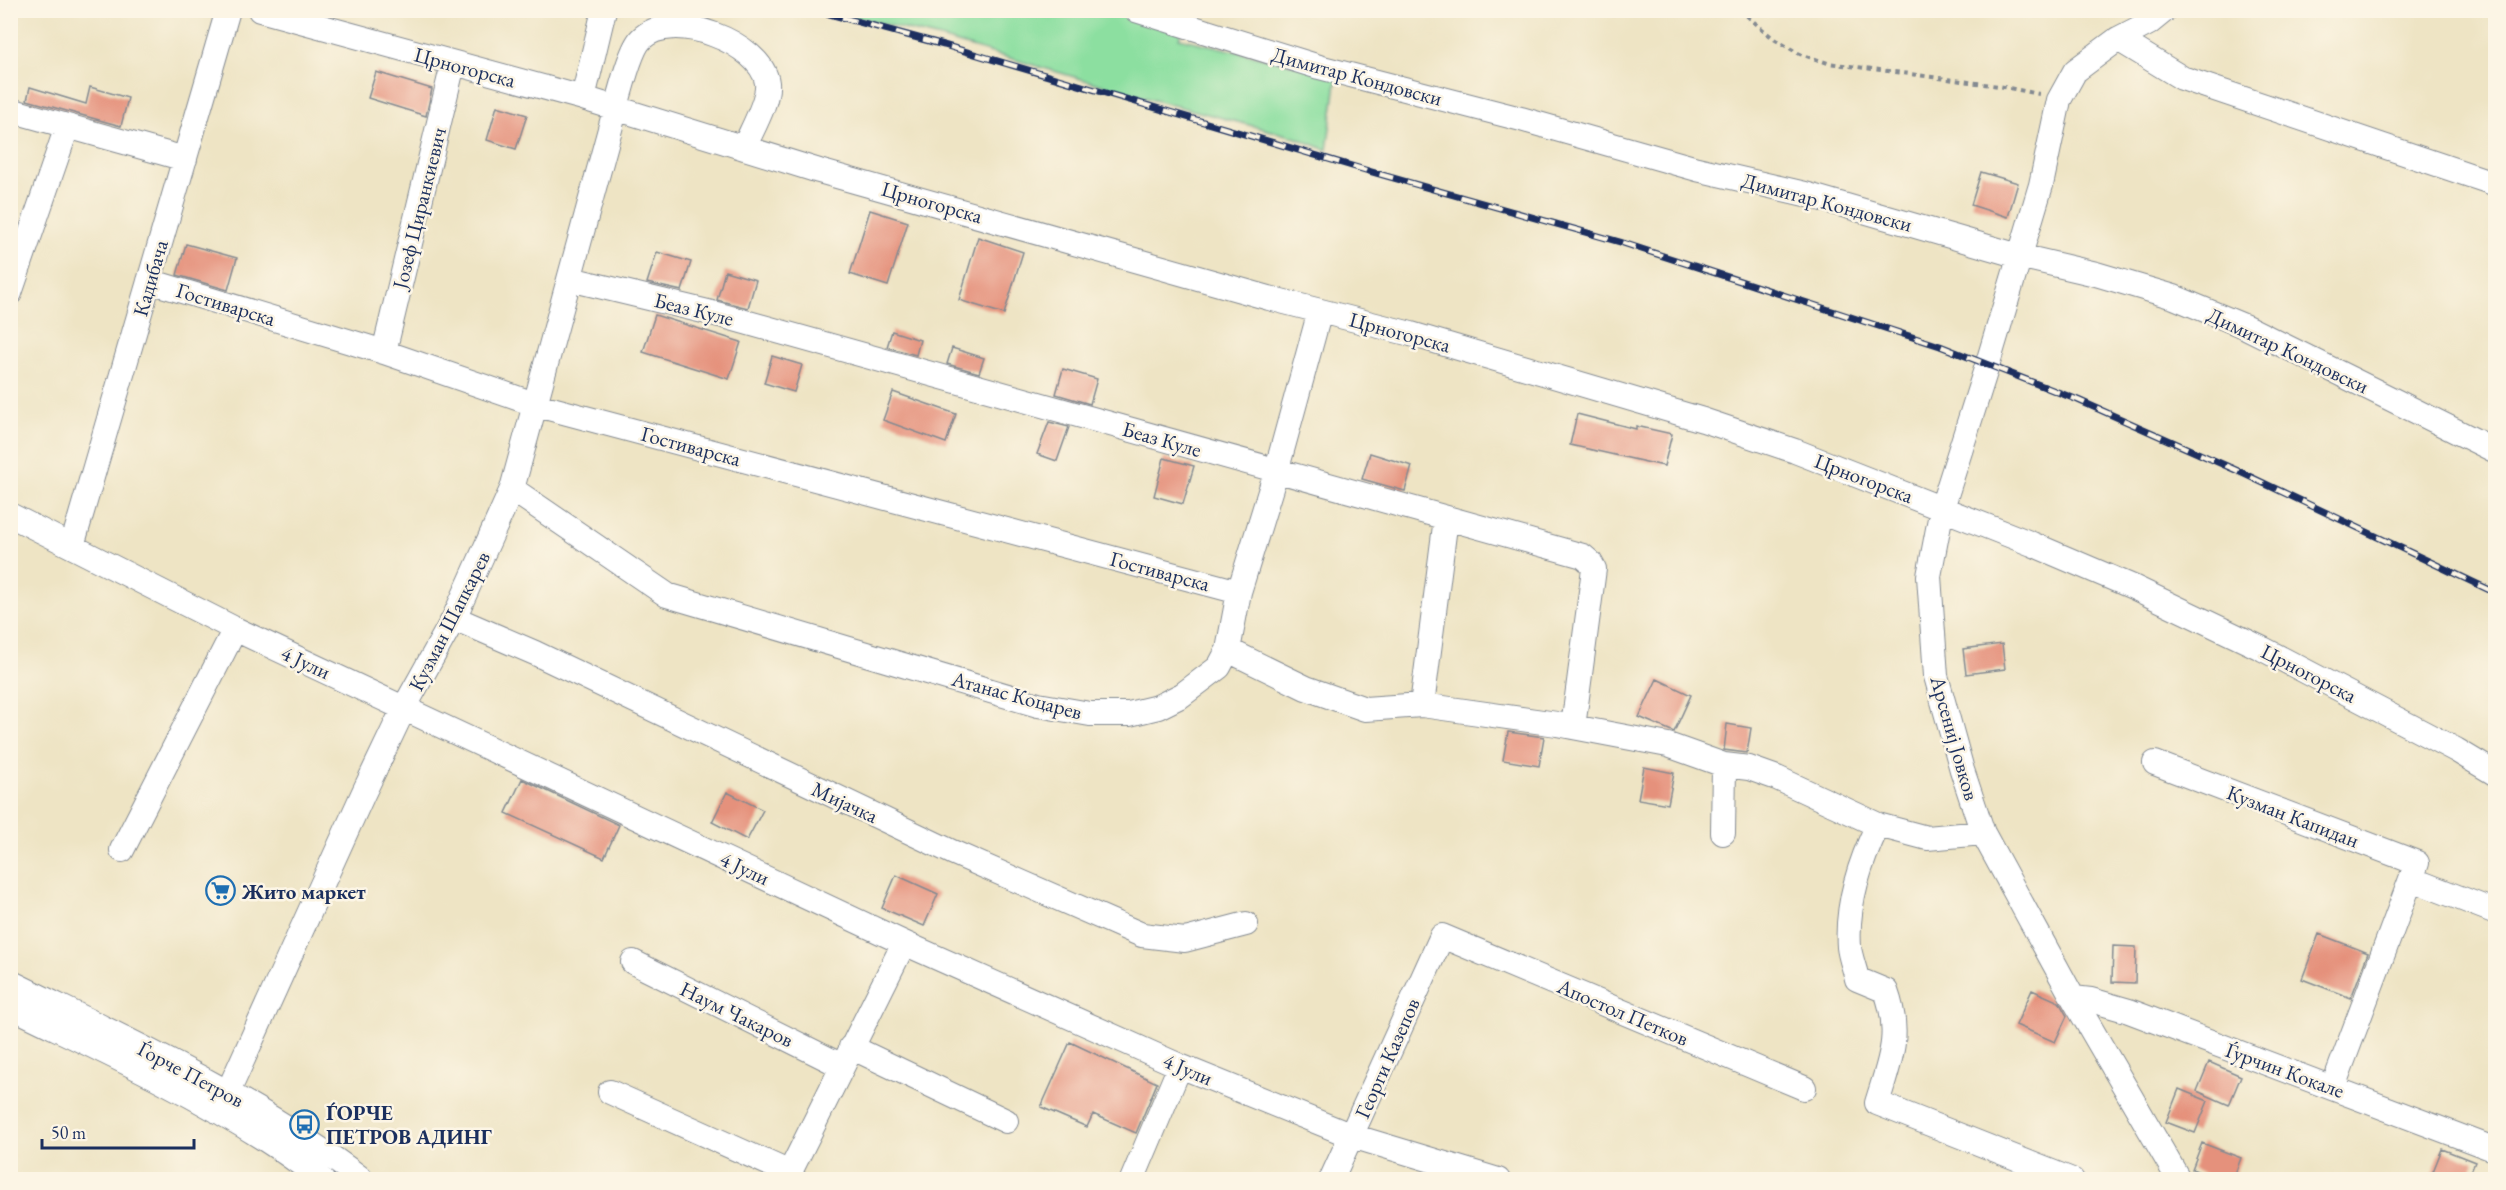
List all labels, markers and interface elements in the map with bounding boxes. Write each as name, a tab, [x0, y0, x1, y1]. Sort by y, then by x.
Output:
street label: Димитар Кондовски	[1269, 40, 1445, 112]
street label: Црногорска	[411, 41, 519, 94]
street label: Јозеф Циранкиевич	[385, 124, 452, 294]
street label: Димитар Кондовски	[1739, 166, 1915, 238]
street label: Црногорска	[878, 175, 986, 229]
street label: Кадибача	[126, 236, 174, 319]
street label: Гостиварска	[173, 276, 279, 332]
street label: Беаз Куле	[651, 286, 737, 332]
street label: Димитар Кондовски	[2203, 301, 2373, 399]
street label: Црногорска	[1346, 306, 1454, 359]
street label: Беаз Куле	[1119, 415, 1205, 463]
street label: Гостиварска	[638, 420, 744, 472]
street label: Црногорска	[1811, 447, 1918, 509]
street label: Гостиварска	[1107, 545, 1213, 597]
street label: Кузман Шапкарев	[402, 546, 496, 695]
street label: Црногорска	[2257, 637, 2362, 709]
street label: 4 Јули	[277, 639, 335, 685]
street label: Атанас Коцарев	[948, 664, 1085, 725]
street label: Арсениј Јовков	[1924, 672, 1986, 803]
street label: Мијачка	[807, 775, 883, 829]
street label: Кузман Капидан	[2223, 778, 2363, 854]
street label: 4 Јули	[716, 845, 774, 891]
supermarket icon: Жито маркет	[205, 875, 237, 907]
place label: Жито маркет	[241, 878, 366, 905]
street label: Апостол Петков	[1552, 972, 1693, 1052]
street label: Наум Чакаров	[676, 975, 798, 1053]
street label: Георги Казепов	[1348, 993, 1426, 1122]
street label: Ѓорче Петров	[133, 1035, 249, 1113]
street label: Ѓурчин Кокале	[2222, 1036, 2348, 1104]
street label: 4 Јули	[1159, 1047, 1217, 1091]
place label: ЃОРЧЕ ПЕТРОВ АДИНГ	[326, 1099, 492, 1150]
bus stop icon: ЃОРЧЕ ПЕТРОВ АДИНГ	[289, 1108, 321, 1140]
scale bar	[42, 1112, 194, 1150]
text: 50 m	[51, 1121, 86, 1144]

